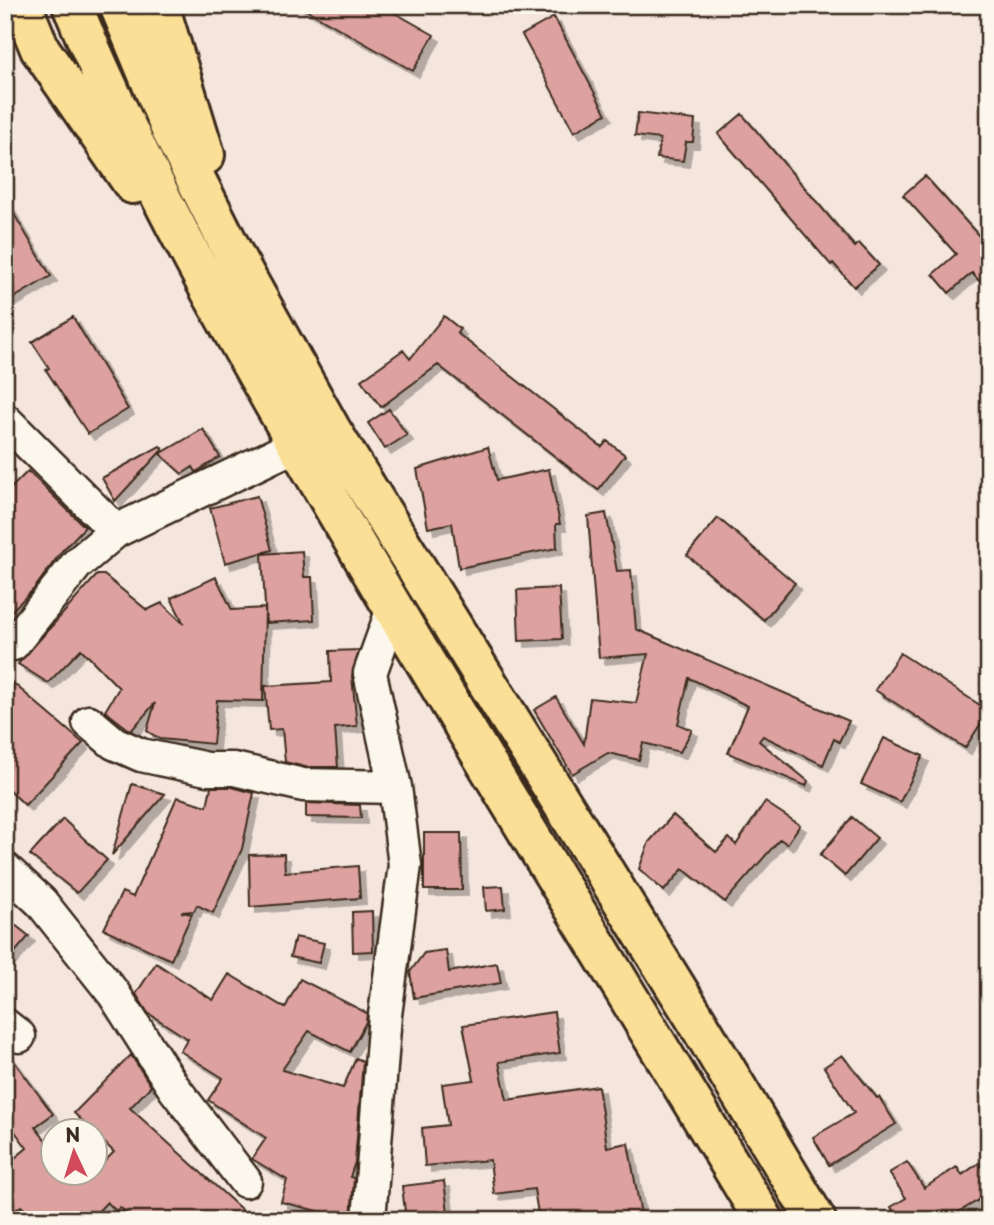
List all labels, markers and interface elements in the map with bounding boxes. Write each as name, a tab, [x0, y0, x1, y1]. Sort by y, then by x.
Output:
north arrow	[38, 1116, 108, 1186]
text: N	[64, 1120, 81, 1149]

